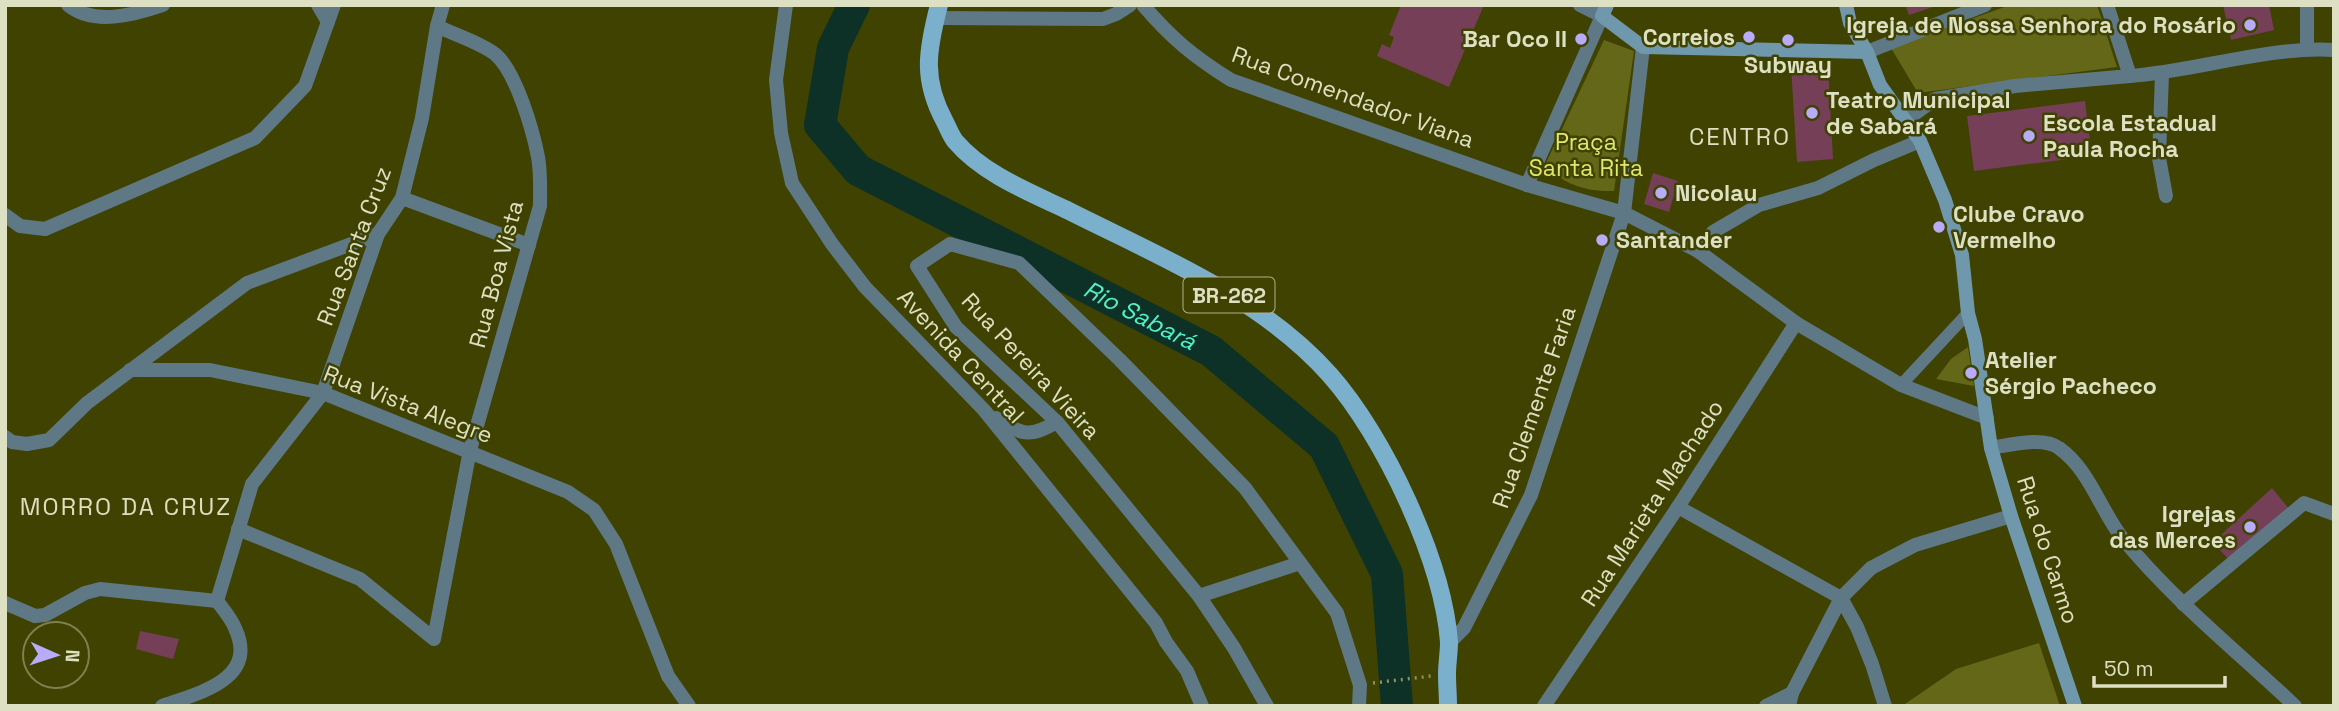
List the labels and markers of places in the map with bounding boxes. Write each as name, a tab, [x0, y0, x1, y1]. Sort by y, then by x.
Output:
place label: Igreja de Nossa Senhora do Rosário	[1846, 10, 2236, 40]
marker: Igreja de Nossa Senhora do Rosário	[2242, 17, 2258, 33]
place label: Correios	[1643, 22, 1735, 52]
place label: Bar Oco II	[1462, 24, 1567, 54]
marker: Correios	[1741, 29, 1757, 45]
marker: Bar Oco II	[1573, 31, 1589, 47]
marker: Subway	[1780, 32, 1796, 48]
place label: Subway	[1744, 50, 1832, 80]
place label: Teatro Municipal de Sabará	[1826, 85, 2011, 141]
marker: Teatro Municipal de Sabará	[1804, 105, 1820, 121]
place label: Escola Estadual Paula Rocha	[2043, 108, 2217, 164]
marker: Escola Estadual Paula Rocha	[2021, 128, 2037, 144]
place label: Nicolau	[1675, 178, 1757, 208]
marker: Nicolau	[1653, 185, 1669, 201]
place label: Clube Cravo Vermelho	[1953, 199, 2085, 255]
marker: Clube Cravo Vermelho	[1931, 219, 1947, 235]
place label: Santander	[1616, 225, 1732, 255]
marker: Santander	[1594, 232, 1610, 248]
place label: Atelier Sérgio Pacheco	[1985, 345, 2157, 401]
marker: Atelier Sérgio Pacheco	[1963, 365, 1979, 381]
place label: Igrejas das Merces	[2109, 499, 2236, 555]
marker: Igrejas das Merces	[2242, 519, 2258, 535]

